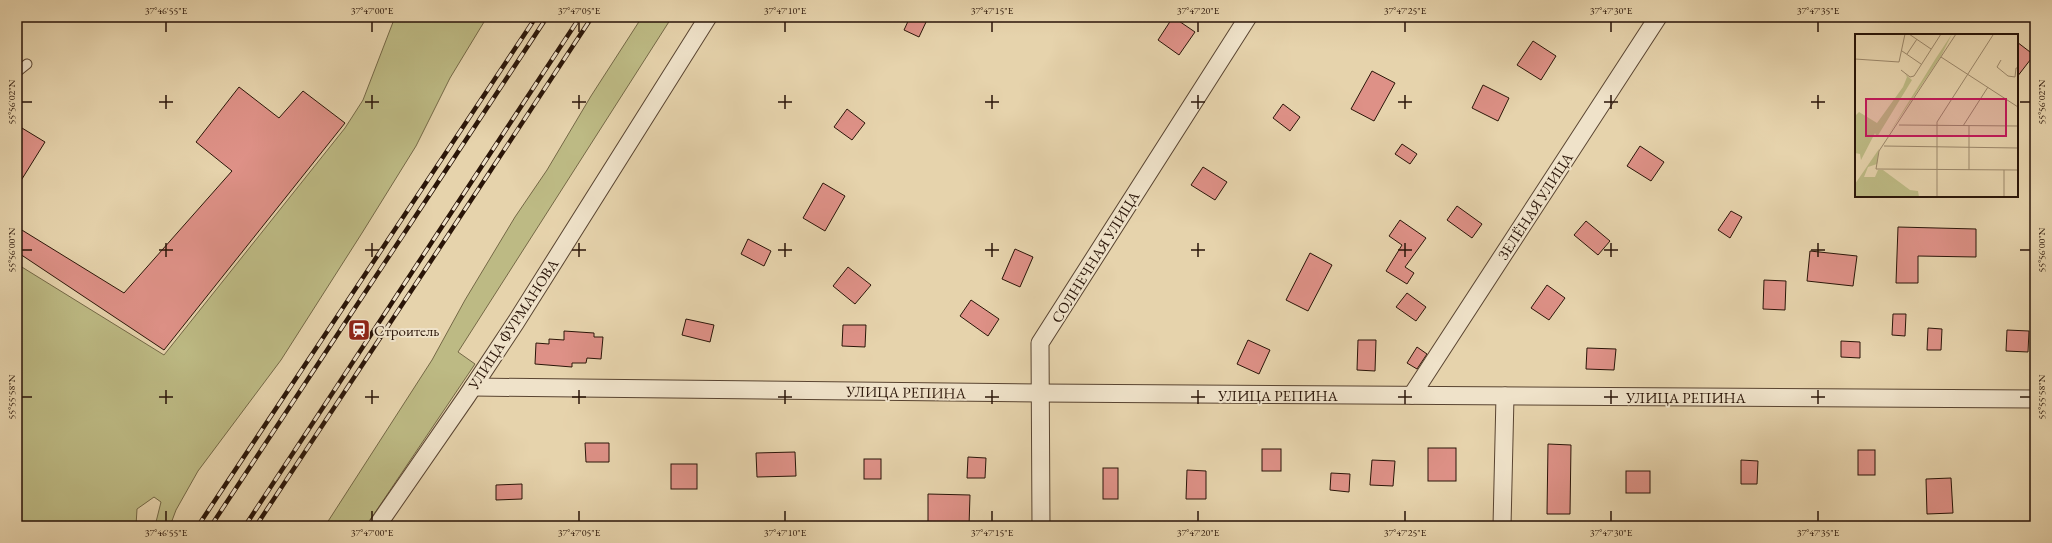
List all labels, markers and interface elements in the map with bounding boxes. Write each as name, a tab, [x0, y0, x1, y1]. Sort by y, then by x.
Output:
text: 37°46'55"E	[145, 4, 188, 17]
text: 37°47'00"E	[351, 4, 394, 17]
text: 37°47'05"E	[558, 4, 601, 17]
text: 37°47'10"E	[764, 4, 807, 17]
text: 37°47'15"E	[971, 4, 1014, 17]
text: 37°47'20"E	[1177, 4, 1220, 17]
text: 37°47'25"E	[1384, 4, 1427, 17]
text: 37°47'30"E	[1590, 4, 1633, 17]
text: 37°47'35"E	[1797, 4, 1840, 17]
inset map	[1855, 34, 2018, 197]
text: 55°56'02"N	[5, 79, 18, 124]
text: 55°56'02"N	[2035, 79, 2048, 124]
street label: ЗЕЛЁНАЯ УЛИЦА	[1493, 148, 1577, 263]
street label: СОЛНЕЧНАЯ УЛИЦА	[1047, 187, 1144, 326]
text: 55°56'00"N	[5, 227, 18, 272]
text: 55°56'00"N	[2035, 227, 2048, 272]
street label: УЛИЦА ФУРМАНОВА	[463, 254, 563, 394]
station icon: Строитель	[346, 317, 372, 343]
place label: Строитель	[374, 321, 439, 340]
text: 55°55'58"N	[5, 374, 18, 419]
text: 55°55'58"N	[2035, 374, 2048, 419]
street label: УЛИЦА РЕПИНА	[845, 381, 967, 403]
street label: УЛИЦА РЕПИНА	[1217, 386, 1339, 405]
street label: УЛИЦА РЕПИНА	[1625, 388, 1747, 407]
text: 37°46'55"E	[145, 526, 188, 539]
text: 37°47'00"E	[351, 526, 394, 539]
text: 37°47'05"E	[558, 526, 601, 539]
text: 37°47'10"E	[764, 526, 807, 539]
text: 37°47'15"E	[971, 526, 1014, 539]
text: 37°47'20"E	[1177, 526, 1220, 539]
text: 37°47'25"E	[1384, 526, 1427, 539]
text: 37°47'30"E	[1590, 526, 1633, 539]
text: 37°47'35"E	[1797, 526, 1840, 539]

